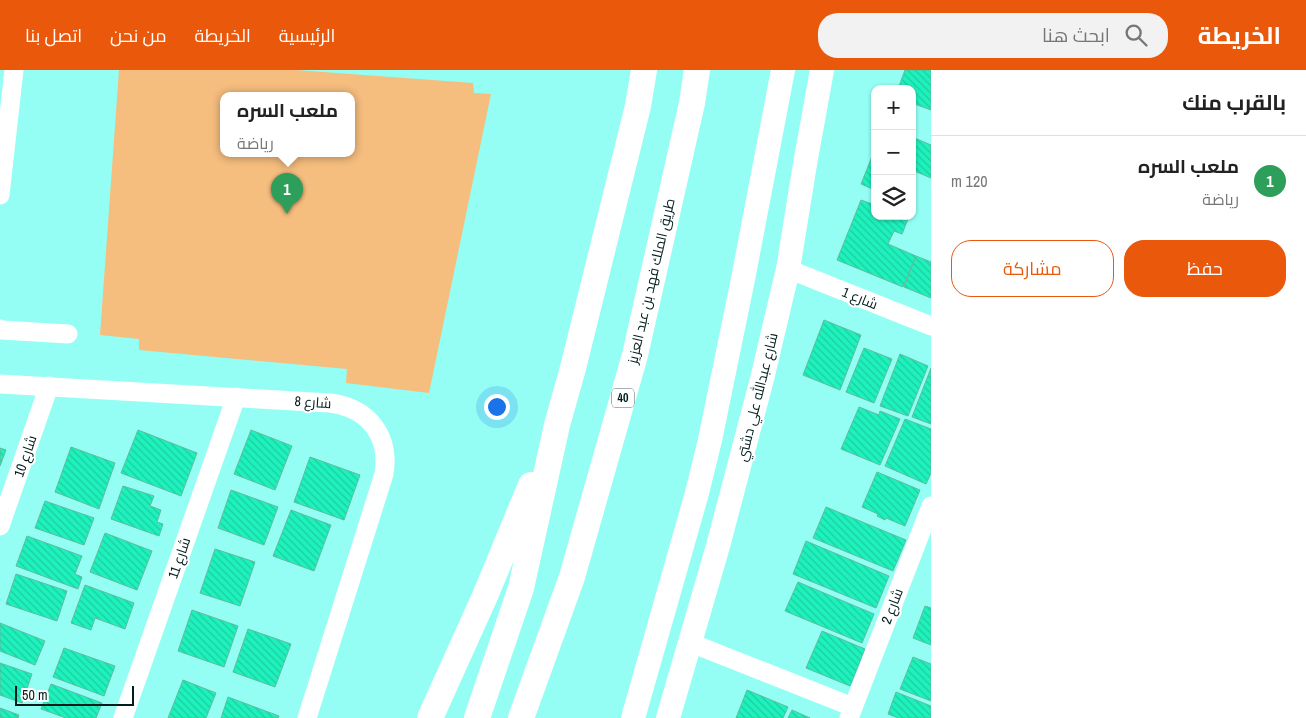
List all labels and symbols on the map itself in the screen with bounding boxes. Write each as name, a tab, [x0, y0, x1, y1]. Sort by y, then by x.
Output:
pin: 1	[271, 173, 303, 214]
street label: طريق الملك فهد بن عبد العزيز	[623, 197, 679, 366]
street label: شارع 1	[840, 283, 880, 313]
street label: شارع عبدالله علي دشتي	[732, 331, 785, 464]
road number: 40	[612, 388, 634, 408]
street label: شارع 8	[294, 392, 332, 412]
your location	[484, 394, 510, 420]
street label: شارع 10	[9, 433, 41, 479]
street label: شارع 11	[164, 535, 194, 581]
street label: شارع 2	[877, 586, 907, 626]
scale bar	[15, 683, 134, 706]

